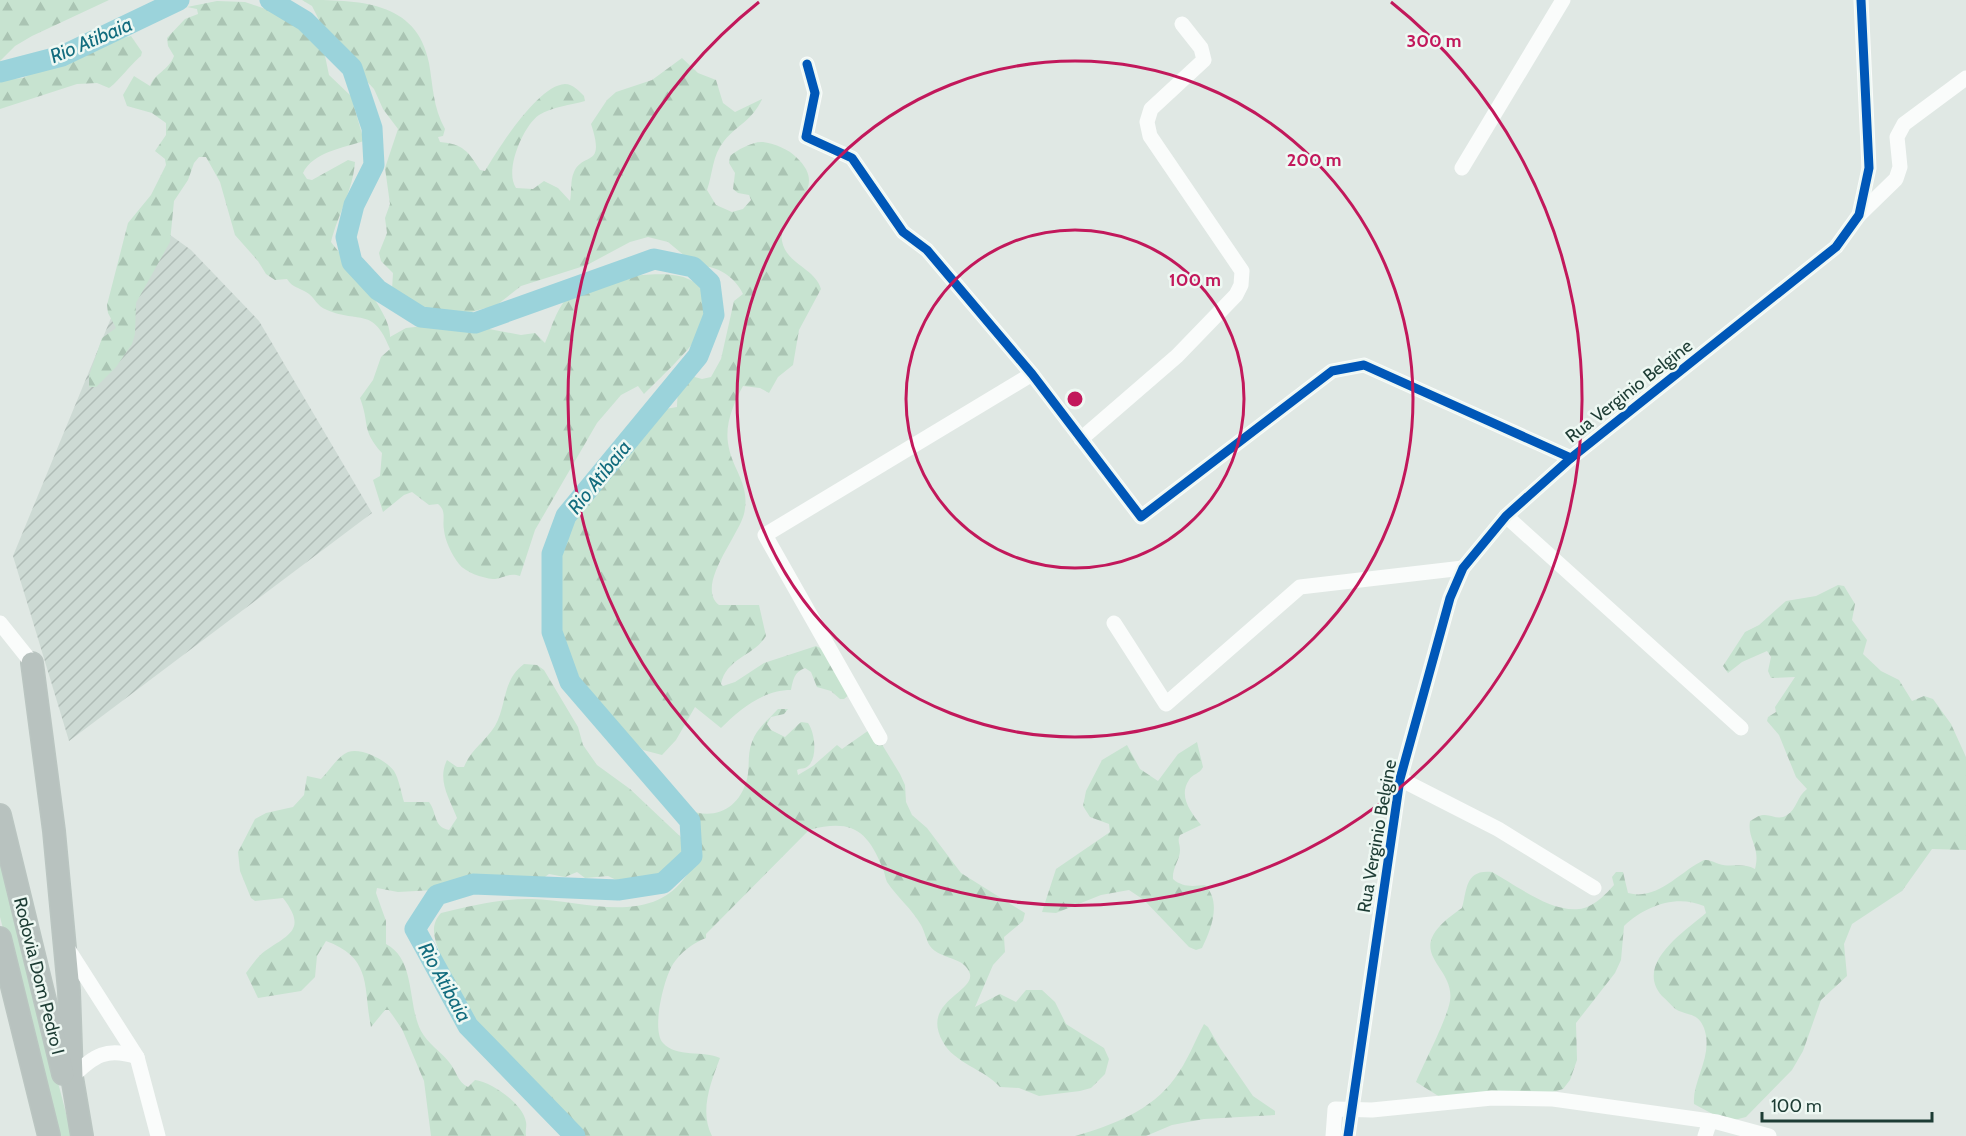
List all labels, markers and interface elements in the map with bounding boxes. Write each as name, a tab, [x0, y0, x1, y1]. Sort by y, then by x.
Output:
water label: Rio Atibaia	[46, 12, 136, 68]
text: 300 m	[1407, 30, 1461, 52]
text: 200 m	[1287, 149, 1341, 171]
text: 100 m	[1169, 269, 1221, 291]
street label: Rua Verginio Belgine	[1561, 335, 1697, 447]
centre of rings	[1065, 389, 1085, 409]
water label: Rio Atibaia	[562, 435, 636, 519]
street label: Rua Verginio Belgine	[1353, 758, 1401, 914]
street label: Rodovia Dom Pedro I	[9, 895, 69, 1057]
water label: Rio Atibaia	[413, 938, 477, 1026]
scale bar	[1762, 1085, 1932, 1123]
text: 100 m	[1771, 1095, 1822, 1117]

